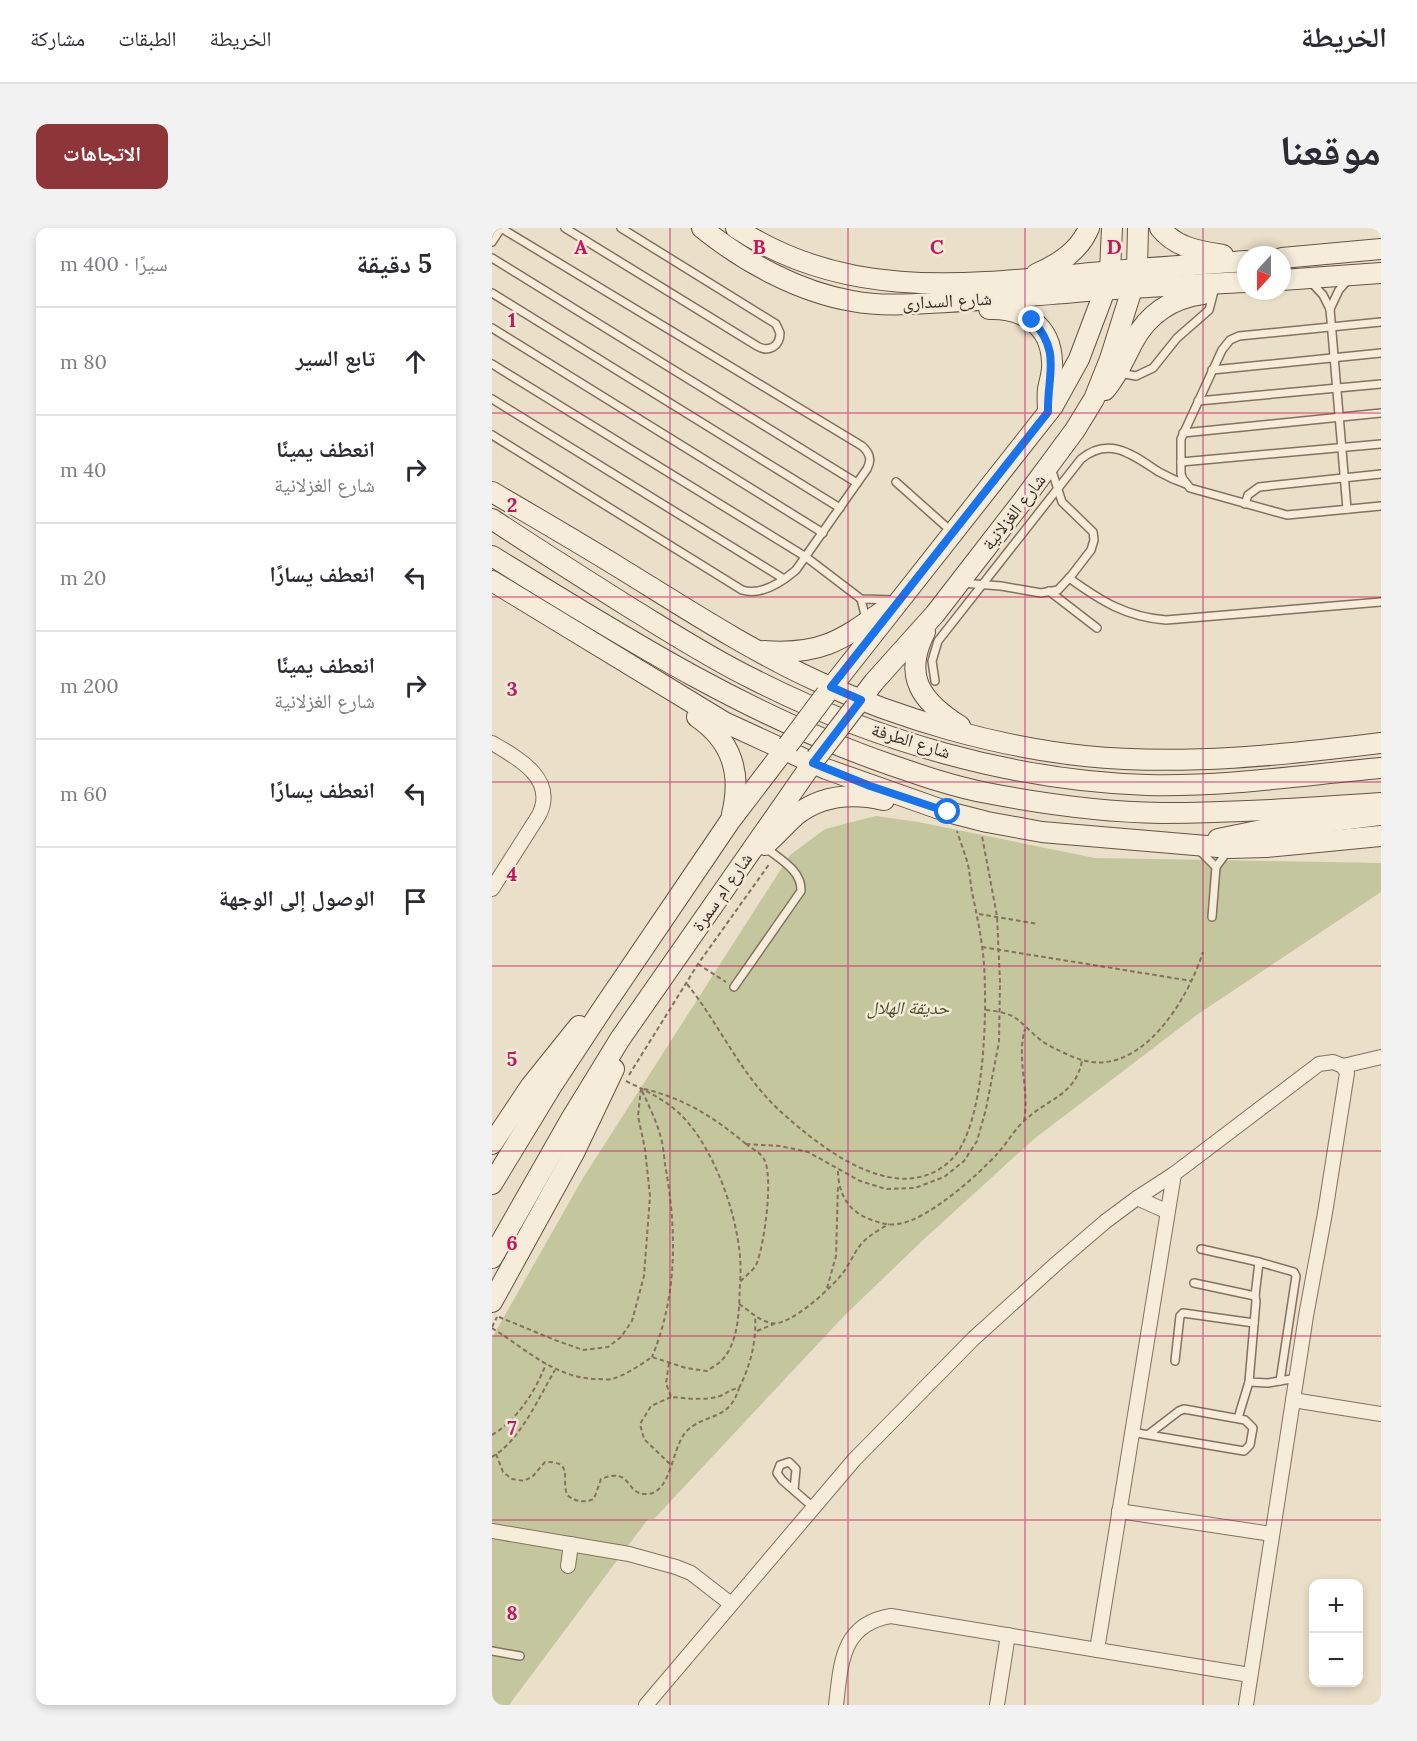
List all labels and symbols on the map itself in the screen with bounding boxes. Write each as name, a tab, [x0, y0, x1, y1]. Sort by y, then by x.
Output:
text: A	[574, 234, 588, 259]
text: B	[752, 234, 766, 259]
text: C	[930, 234, 944, 259]
text: D	[1106, 234, 1122, 259]
north arrow	[1237, 246, 1291, 300]
street label: شارع السدارى	[901, 287, 992, 314]
route end	[1018, 306, 1044, 332]
text: 1	[508, 307, 516, 332]
street label: شارع الغزلانية	[977, 469, 1051, 554]
text: 2	[507, 492, 517, 517]
text: 3	[506, 676, 518, 701]
street label: شارع الطرفة	[869, 718, 953, 763]
route start	[934, 798, 960, 824]
street label: شارع ام سمرة	[686, 848, 758, 936]
text: 4	[507, 861, 518, 886]
park label: حديقة الهلال	[867, 996, 950, 1019]
text: 5	[507, 1046, 518, 1071]
text: 6	[506, 1230, 518, 1255]
text: 7	[507, 1415, 517, 1440]
text: 8	[506, 1600, 518, 1625]

